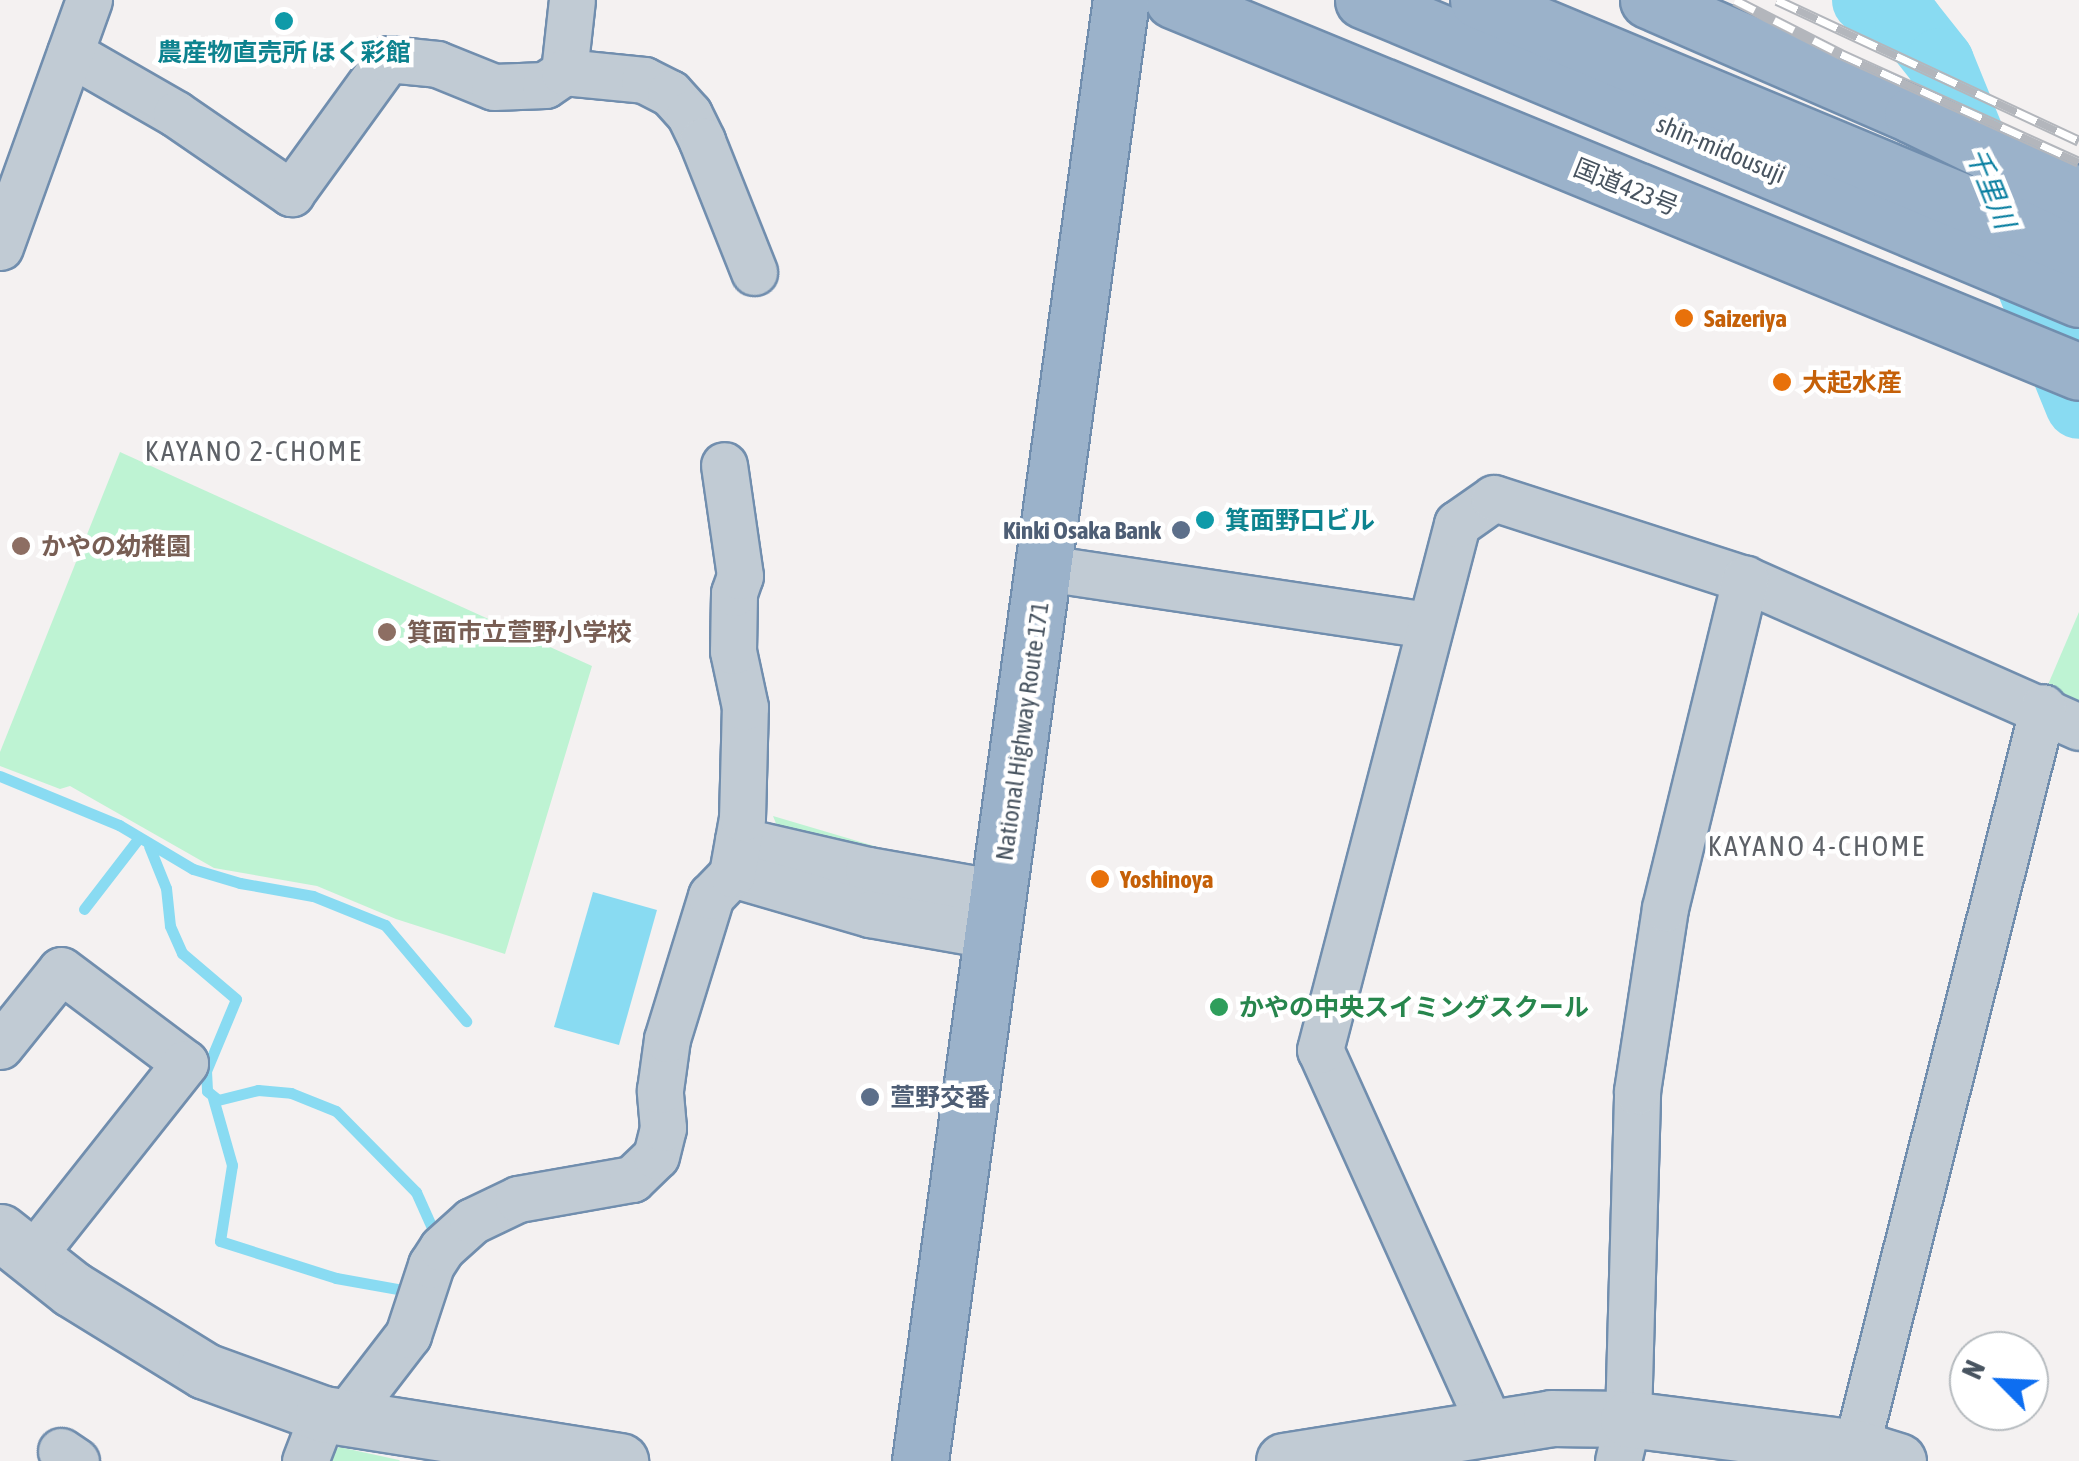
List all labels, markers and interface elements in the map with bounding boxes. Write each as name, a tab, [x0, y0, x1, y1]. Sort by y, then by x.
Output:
marker: 農産物直売所 ほく彩館	[273, 10, 295, 32]
place label: 農産物直売所 ほく彩館	[157, 37, 411, 67]
street label: shin-midousuji	[1652, 108, 1790, 190]
water label: 千里川	[1960, 143, 2022, 233]
street label: 国道423号	[1569, 152, 1683, 222]
place label: Saizeriya	[1704, 303, 1787, 333]
marker: Saizeriya	[1673, 307, 1695, 329]
place label: 大起水産	[1802, 367, 1902, 397]
marker: 大起水産	[1771, 371, 1793, 393]
district label: KAYANO 2-CHOME	[145, 434, 363, 468]
place label: 箕面野口ビル	[1225, 505, 1375, 535]
marker: 箕面野口ビル	[1194, 509, 1216, 531]
place label: Kinki Osaka Bank	[1003, 515, 1161, 545]
marker: Kinki Osaka Bank	[1170, 519, 1192, 541]
place label: かやの幼稚園	[41, 531, 191, 561]
marker: かやの幼稚園	[10, 535, 32, 557]
street label: National Highway Route 171	[989, 600, 1055, 862]
place label: 箕面市立萱野小学校	[407, 617, 632, 647]
marker: 箕面市立萱野小学校	[376, 621, 398, 643]
district label: KAYANO 4-CHOME	[1708, 829, 1926, 863]
place label: Yoshinoya	[1120, 864, 1213, 894]
marker: Yoshinoya	[1089, 868, 1111, 890]
place label: かやの中央スイミングスクール	[1239, 992, 1589, 1022]
marker: かやの中央スイミングスクール	[1208, 996, 1230, 1018]
place label: 萱野交番	[890, 1082, 990, 1112]
marker: 萱野交番	[859, 1086, 881, 1108]
north arrow	[1949, 1331, 2049, 1431]
text: N	[1955, 1356, 1991, 1384]

